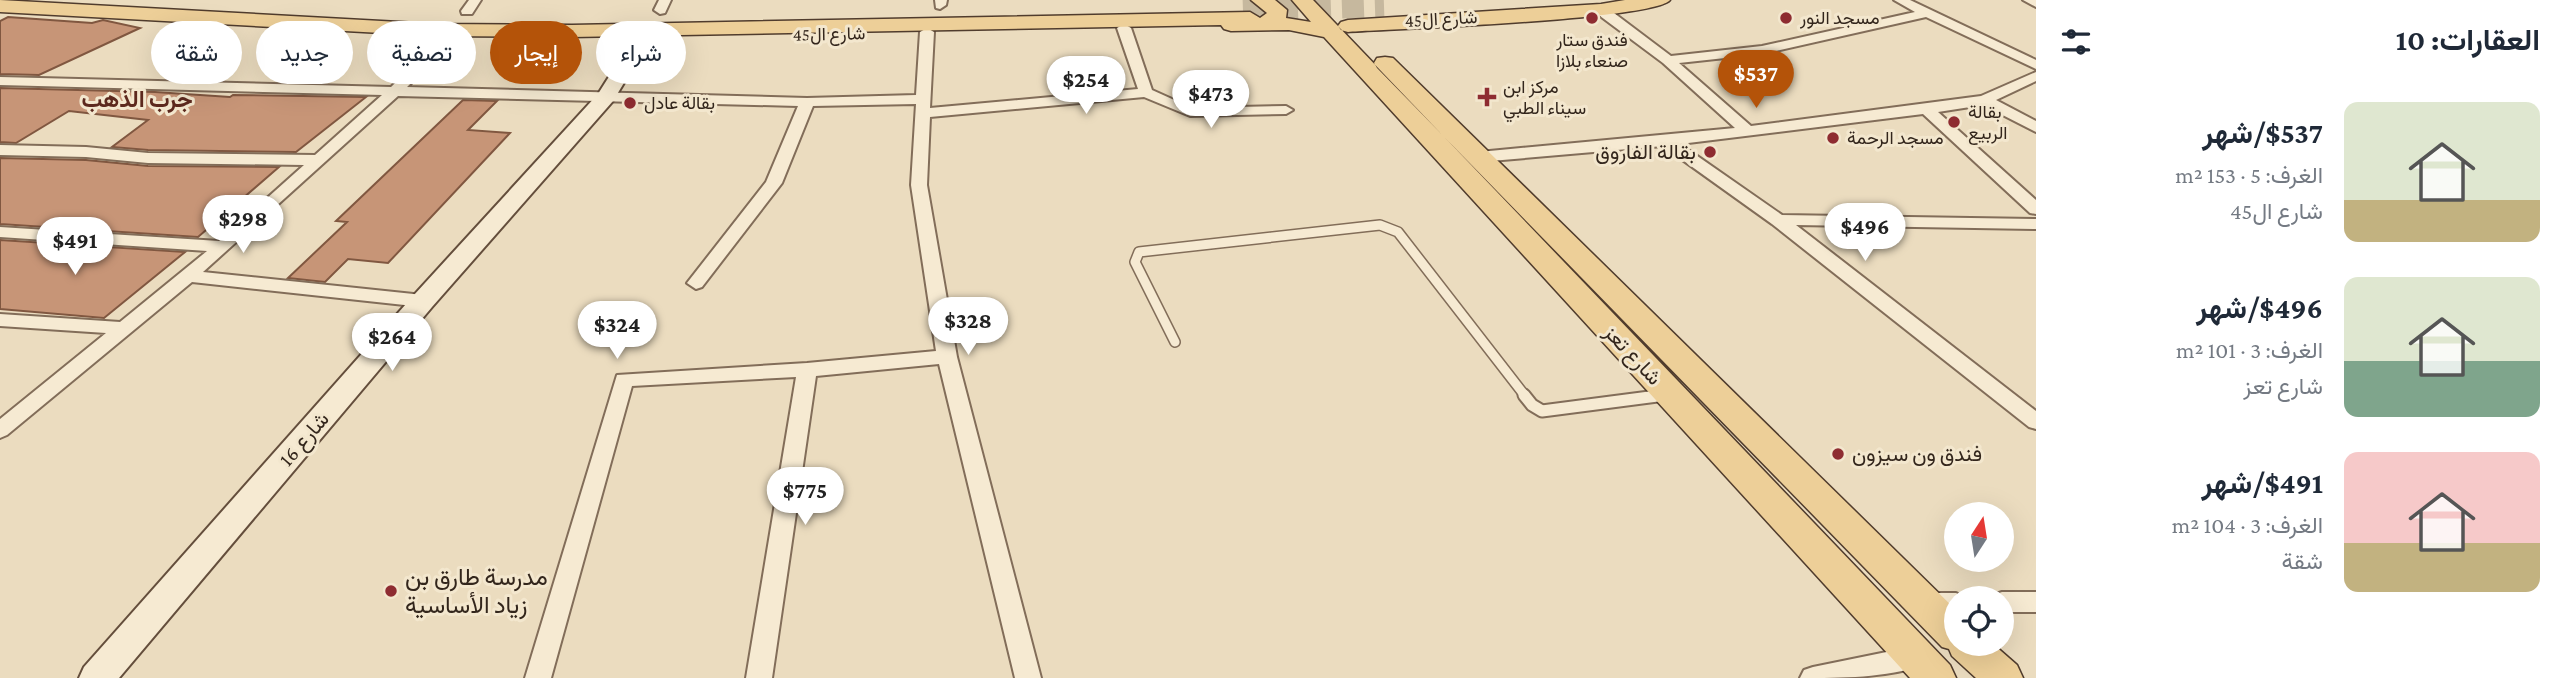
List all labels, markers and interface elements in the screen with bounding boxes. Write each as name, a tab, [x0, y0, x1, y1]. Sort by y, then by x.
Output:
street label: شارع ال45	[1404, 7, 1478, 33]
place label: مسجد النور	[1799, 8, 1880, 29]
marker: فندق ستار صنعاء بلازا	[1584, 10, 1600, 26]
marker: مسجد النور	[1778, 10, 1794, 26]
chip: شقة	[151, 21, 242, 84]
chip: جديد	[256, 21, 353, 84]
chip: تصفية	[367, 21, 476, 84]
chip: إيجار	[490, 21, 582, 84]
chip: شراء	[596, 21, 686, 84]
street label: شارع ال45	[792, 23, 866, 47]
icon: filters	[2057, 23, 2095, 61]
text: العقارات: 10	[2396, 23, 2540, 56]
place label: فندق ستار صنعاء بلازا	[1555, 30, 1628, 72]
pin: $537	[1715, 50, 1797, 110]
pin: $254	[1045, 57, 1127, 116]
text: $537	[1734, 60, 1778, 86]
text: $254	[1063, 66, 1109, 92]
pin: $473	[1170, 71, 1252, 130]
place label: مركز ابن سيناء الطبي	[1503, 77, 1586, 123]
text: $473	[1188, 80, 1234, 106]
district label: جرب الذهب	[81, 86, 193, 114]
marker: مركز ابن سيناء الطبي	[1477, 87, 1497, 107]
place label: بقالة عادل	[644, 93, 715, 114]
marker: بقالة عادل	[622, 95, 638, 111]
place label: بقالة الربيع	[1968, 102, 2008, 145]
marker: بقالة الربيع	[1946, 114, 1962, 130]
text: $537/شهر	[2202, 116, 2323, 149]
place label: مسجد الرحمة	[1847, 128, 1944, 149]
marker: مسجد الرحمة	[1825, 130, 1841, 146]
icon: home	[2400, 130, 2484, 214]
place label: بقالة الفاروق	[1595, 140, 1696, 165]
marker: بقالة الفاروق	[1702, 144, 1718, 160]
text: الغرف: 5 · 153 m²	[2175, 162, 2323, 188]
pin: $298	[202, 196, 284, 255]
text: شارع ال45	[2230, 198, 2323, 224]
pin: $496	[1824, 204, 1906, 263]
text: $298	[218, 205, 268, 231]
text: $496	[1841, 213, 1889, 239]
pin: $491	[34, 218, 116, 277]
text: $491	[53, 227, 97, 253]
text: $496/شهر	[2196, 291, 2323, 324]
pin: $328	[927, 298, 1009, 357]
pin: $324	[576, 302, 658, 361]
icon: home	[2400, 305, 2484, 389]
text: $328	[944, 307, 992, 333]
text: $324	[594, 311, 640, 337]
pin: $264	[351, 314, 433, 373]
street label: شارع تعز	[1597, 319, 1667, 391]
text: $264	[368, 323, 416, 349]
text: الغرف: 3 · 101 m²	[2176, 337, 2323, 363]
text: شارع تعز	[2243, 373, 2323, 399]
street label: شارع 16	[274, 407, 336, 472]
place label: فندق ون سيزون	[1852, 442, 1982, 467]
marker: فندق ون سيزون	[1830, 446, 1846, 462]
text: $491/شهر	[2201, 466, 2323, 499]
pin: $775	[764, 468, 846, 527]
text: $775	[783, 477, 827, 503]
icon: home	[2400, 480, 2484, 564]
north arrow	[1944, 502, 2014, 572]
map controls	[1944, 502, 2014, 656]
text: الغرف: 3 · 104 m²	[2172, 512, 2323, 538]
text: شقة	[2281, 548, 2323, 574]
place label: مدرسة طارق بن زياد الأساسية	[405, 563, 548, 620]
marker: مدرسة طارق بن زياد الأساسية	[383, 583, 399, 599]
button: locate	[1944, 586, 2014, 656]

